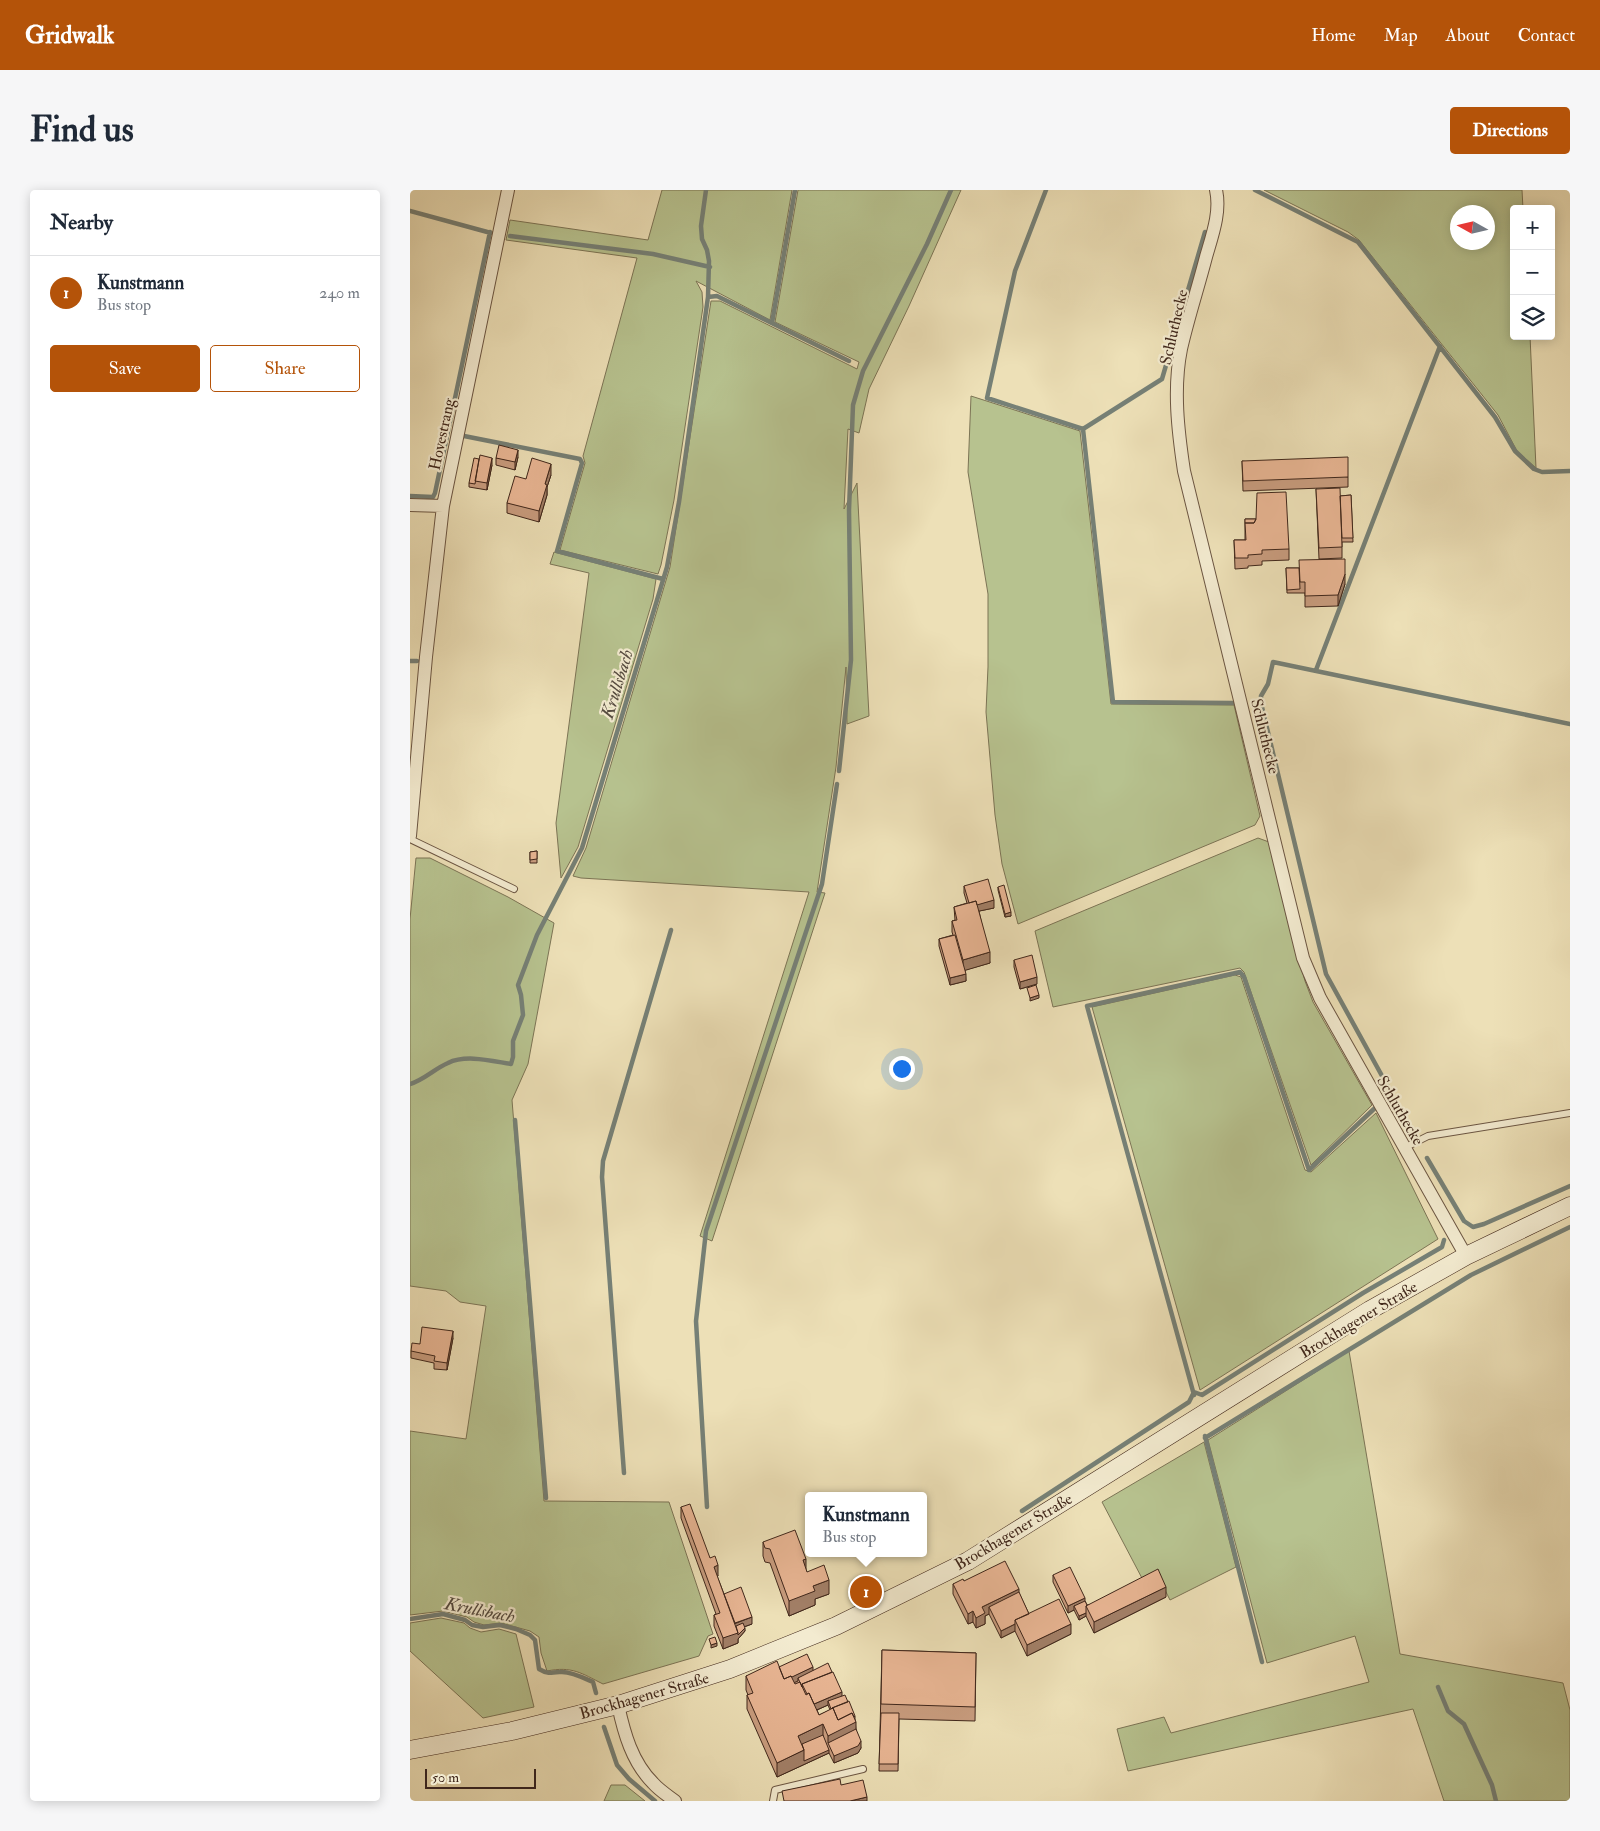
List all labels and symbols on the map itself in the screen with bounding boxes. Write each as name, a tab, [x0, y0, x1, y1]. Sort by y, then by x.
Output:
north arrow	[1450, 205, 1495, 250]
street label: Schluthecke	[1156, 287, 1192, 367]
street label: Hovestrang	[425, 395, 460, 472]
water label: Krullsbach	[596, 647, 639, 722]
street label: Schluthecke	[1246, 697, 1284, 776]
your location	[889, 1056, 915, 1082]
street label: Schluthecke	[1372, 1072, 1428, 1149]
street label: Brockhagener Straße	[1296, 1277, 1421, 1363]
street label: Brockhagener Straße	[951, 1489, 1076, 1575]
pin: 1	[850, 1573, 882, 1611]
water label: Krullsbach	[442, 1592, 517, 1629]
street label: Brockhagener Straße	[577, 1668, 712, 1724]
scale bar	[425, 1766, 536, 1789]

